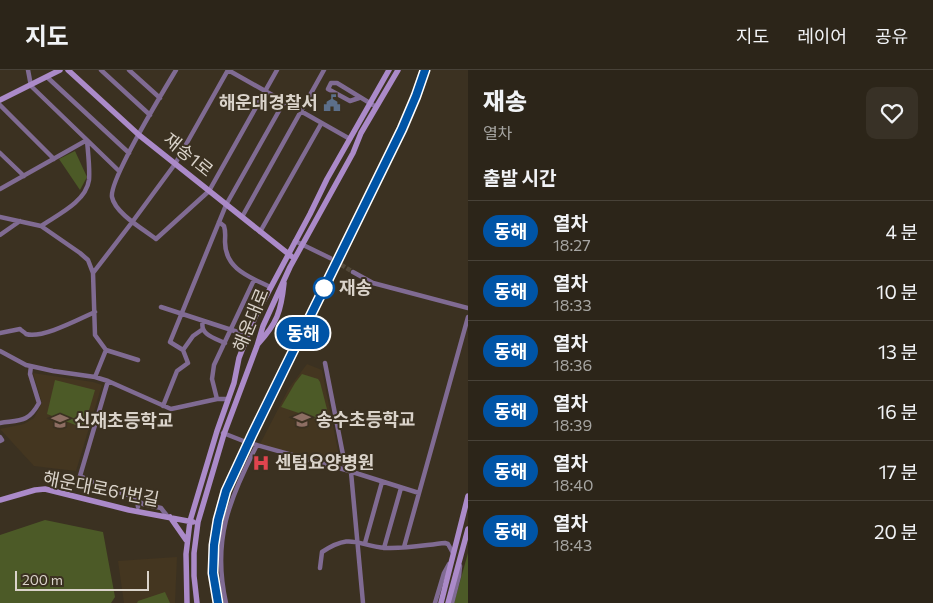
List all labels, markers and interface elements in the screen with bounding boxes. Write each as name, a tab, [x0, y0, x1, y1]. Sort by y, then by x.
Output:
text: 지도	[25, 21, 69, 50]
text: 지도	[736, 25, 769, 47]
text: 레이어	[797, 25, 847, 47]
text: 공유	[875, 25, 908, 47]
text: 재송	[483, 86, 527, 115]
button: heart	[866, 87, 918, 139]
place label: 해운대경찰서	[219, 91, 318, 113]
public building icon: 해운대경찰서	[322, 93, 342, 113]
text: 열차	[483, 123, 512, 142]
street label: 재송1로	[159, 128, 218, 181]
text: 출발 시간	[483, 166, 557, 189]
text: 열차	[553, 211, 588, 234]
text: 동해	[494, 220, 527, 242]
text: 4 분	[885, 220, 918, 243]
text: 18:27	[553, 235, 591, 254]
text: 열차	[553, 271, 588, 294]
place label: 재송	[339, 276, 372, 298]
marker: 재송	[313, 277, 335, 299]
text: 동해	[494, 280, 527, 302]
text: 10 분	[876, 280, 918, 303]
street label: 해운대로	[227, 285, 273, 354]
text: 18:33	[553, 295, 592, 314]
line badge: 동해	[280, 317, 326, 349]
text: 동해	[286, 322, 320, 344]
text: 열차	[553, 331, 588, 354]
text: 동해	[494, 340, 527, 362]
text: 13 분	[878, 340, 918, 363]
text: 18:36	[553, 355, 592, 374]
text: 열차	[553, 391, 588, 414]
text: 동해	[494, 400, 527, 422]
text: 16 분	[877, 400, 918, 423]
place label: 송수초등학교	[316, 408, 415, 430]
place label: 신재초등학교	[74, 409, 173, 431]
school or university icon: 송수초등학교	[292, 410, 312, 430]
school or university icon: 신재초등학교	[50, 411, 70, 431]
text: 18:39	[553, 415, 592, 434]
place label: 센텀요양병원	[275, 451, 374, 473]
text: 열차	[553, 451, 588, 474]
hospital icon: 센텀요양병원	[251, 453, 271, 473]
text: 동해	[494, 460, 527, 482]
text: 17 분	[879, 460, 918, 483]
street label: 해운대로61번길	[41, 466, 161, 510]
text: 18:40	[553, 475, 593, 494]
text: 열차	[553, 511, 588, 534]
text: 동해	[494, 520, 527, 542]
text: 20 분	[874, 520, 918, 543]
text: 18:43	[553, 535, 592, 554]
scale bar	[15, 568, 149, 591]
text: 200 m	[22, 571, 63, 588]

